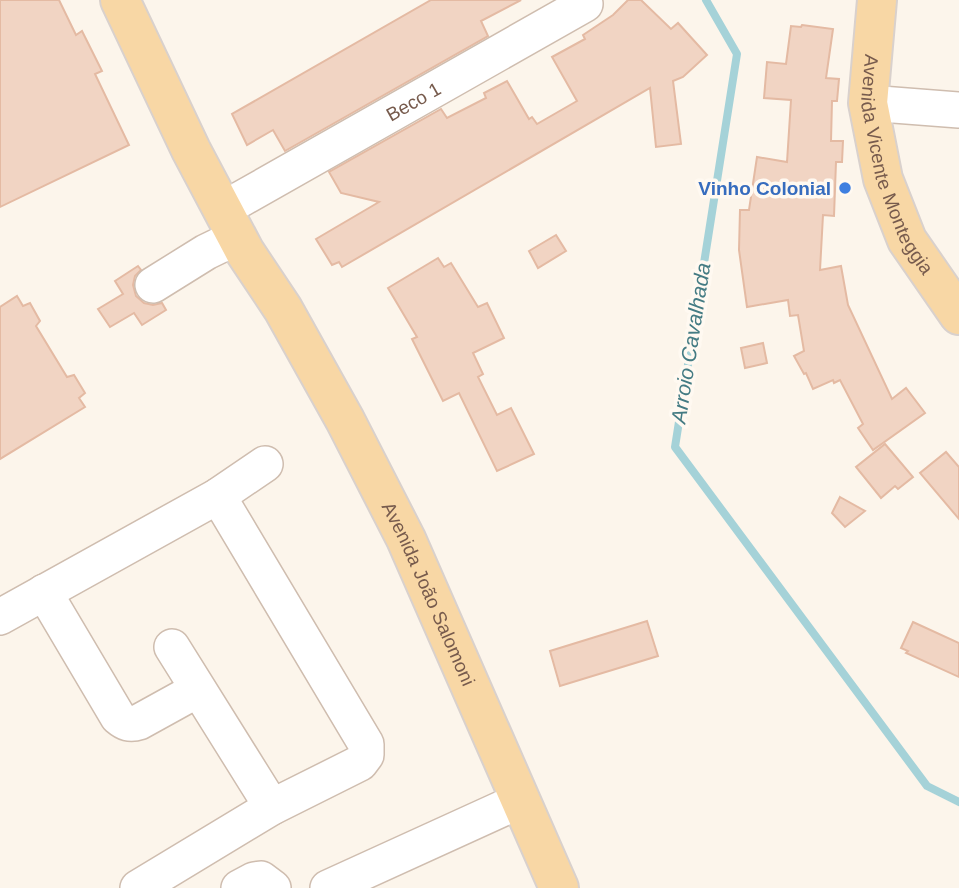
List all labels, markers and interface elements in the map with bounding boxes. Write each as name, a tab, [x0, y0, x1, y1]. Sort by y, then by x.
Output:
street label: Avenida Vicente Monteggia	[857, 53, 938, 279]
street label: Beco 1	[383, 78, 444, 126]
place label: Vinho Colonial	[698, 178, 831, 199]
marker: Vinho Colonial	[837, 180, 853, 196]
water label: Arroio Cavalhada	[666, 261, 715, 427]
street label: Avenida João Salomoni	[378, 498, 479, 689]

